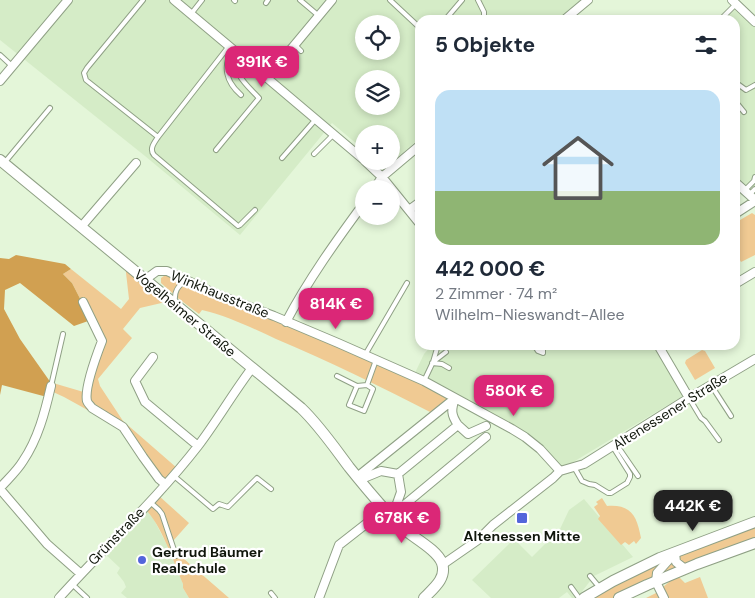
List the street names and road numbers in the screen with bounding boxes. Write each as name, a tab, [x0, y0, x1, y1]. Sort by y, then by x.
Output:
street label: Vogelheimer Straße	[130, 265, 240, 361]
street label: Winkhausstraße	[168, 266, 272, 322]
street label: Altenessener Straße	[609, 368, 731, 454]
street label: Grünstraße	[84, 503, 148, 569]

